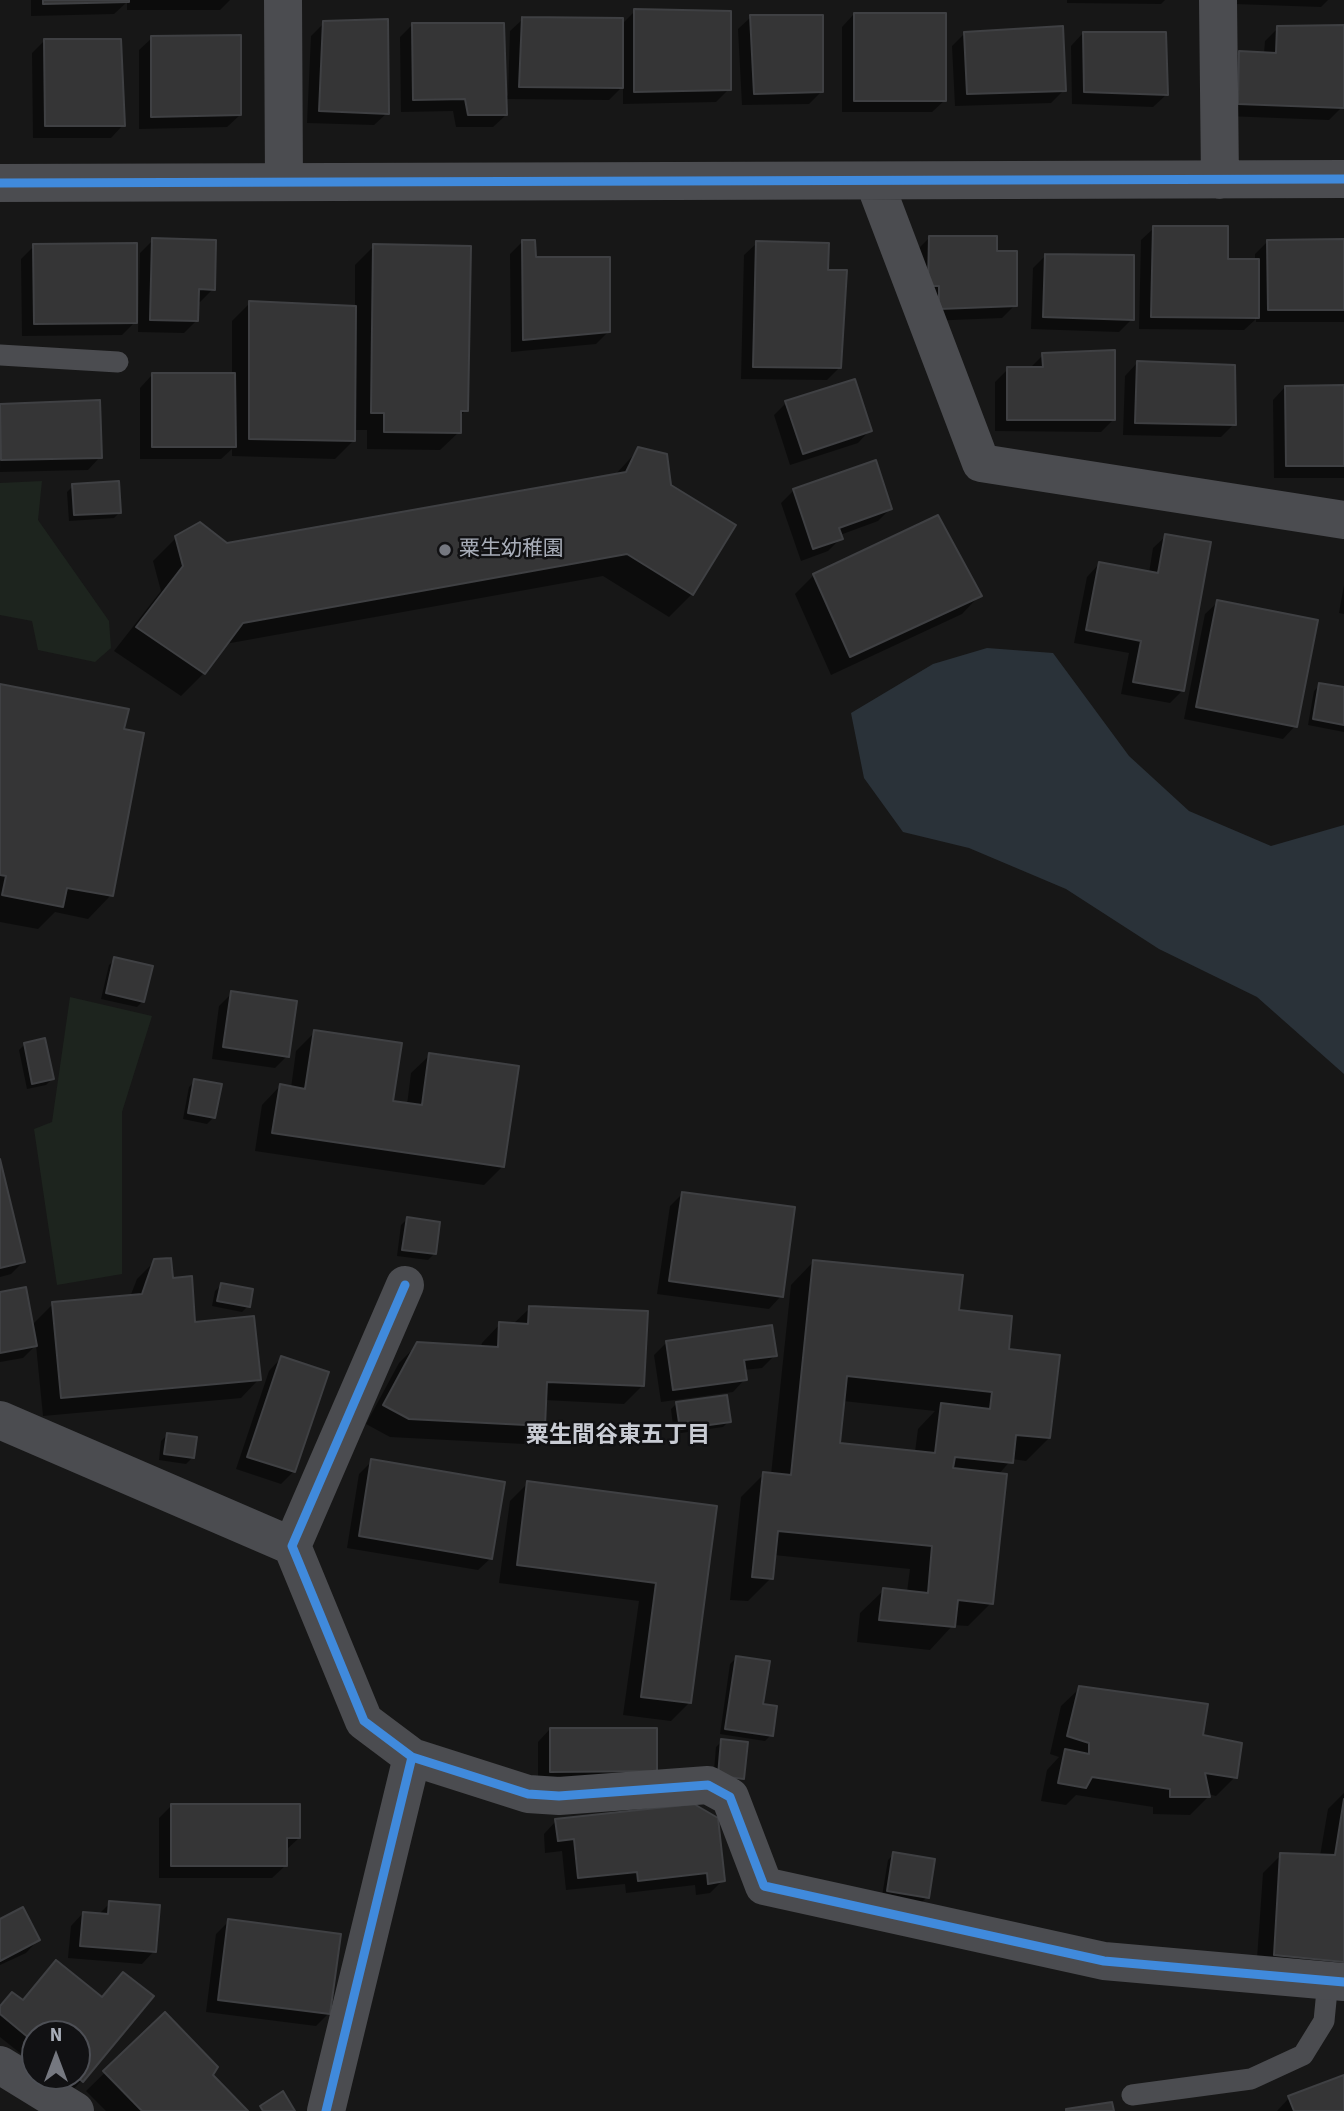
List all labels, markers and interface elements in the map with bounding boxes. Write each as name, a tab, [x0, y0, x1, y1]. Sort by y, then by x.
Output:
place label: 粟生幼稚園	[459, 537, 564, 563]
marker: 粟生幼稚園	[437, 542, 453, 558]
district label: 粟生間谷東五丁目	[526, 1423, 710, 1451]
north arrow	[21, 2020, 91, 2090]
text: N	[50, 2022, 62, 2049]

